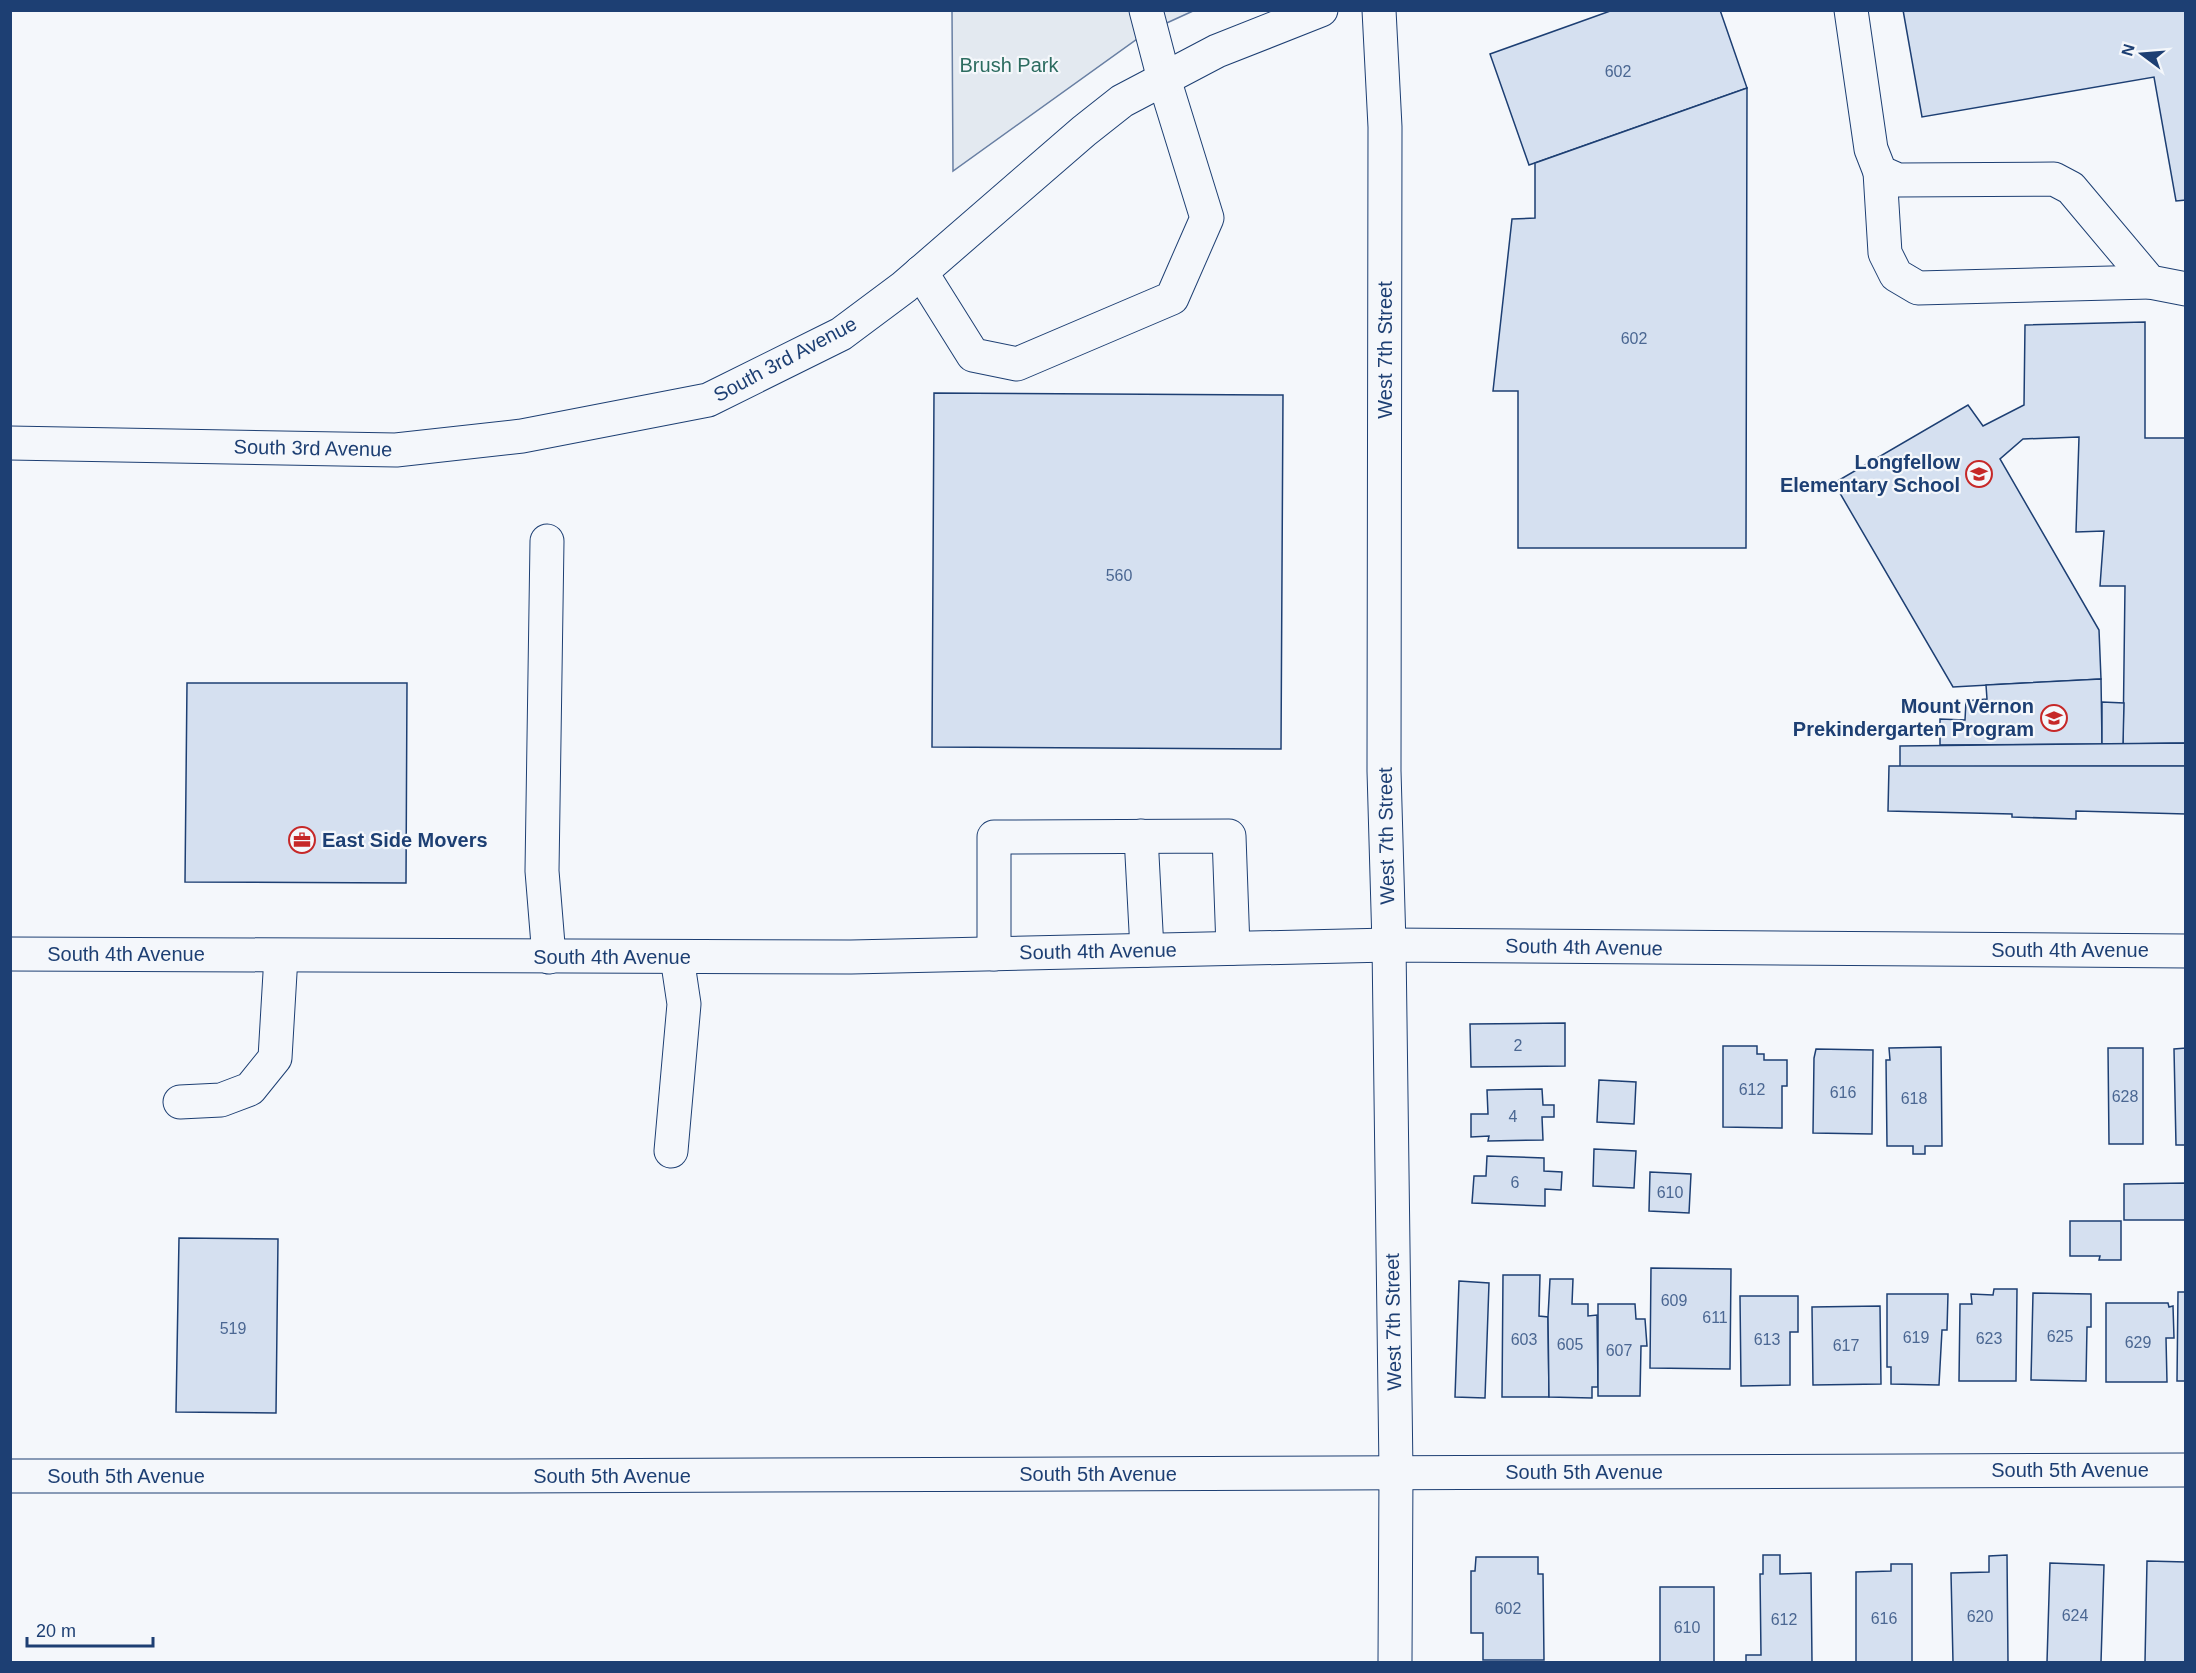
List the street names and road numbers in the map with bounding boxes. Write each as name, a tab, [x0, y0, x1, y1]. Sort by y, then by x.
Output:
street label: West 7th Street	[1374, 281, 1396, 419]
street label: South 3rd Avenue	[710, 312, 860, 406]
street label: South 3rd Avenue	[233, 436, 393, 460]
street label: West 7th Street	[1374, 767, 1398, 905]
street label: South 4th Avenue	[1505, 935, 1663, 959]
street label: South 4th Avenue	[1019, 939, 1177, 963]
street label: South 4th Avenue	[1991, 939, 2149, 961]
street label: South 4th Avenue	[47, 943, 205, 965]
street label: South 4th Avenue	[533, 946, 691, 968]
street label: West 7th Street	[1381, 1253, 1405, 1391]
street label: South 5th Avenue	[1991, 1459, 2149, 1481]
street label: South 5th Avenue	[1505, 1461, 1663, 1483]
street label: South 5th Avenue	[1019, 1463, 1177, 1485]
street label: South 5th Avenue	[47, 1465, 205, 1487]
street label: South 5th Avenue	[533, 1465, 691, 1487]

